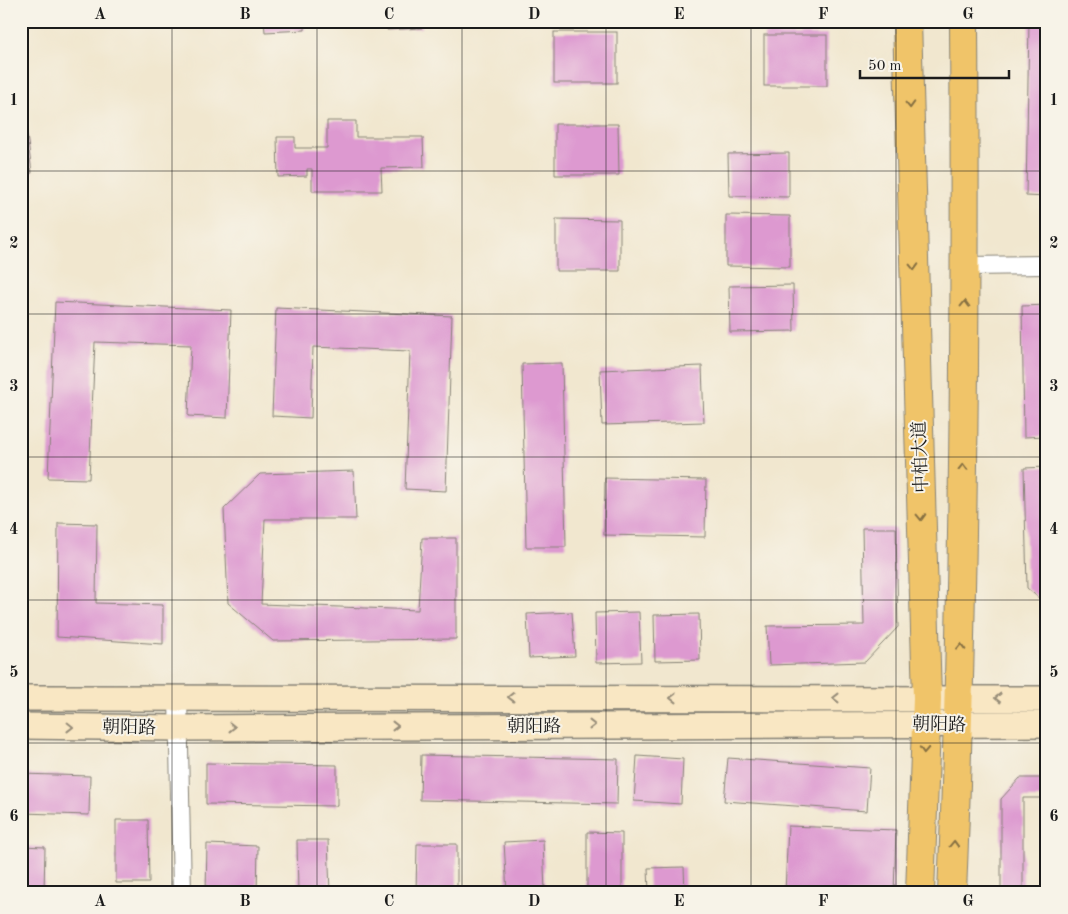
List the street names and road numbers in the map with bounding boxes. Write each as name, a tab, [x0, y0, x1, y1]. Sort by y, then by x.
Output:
street label: 中柏大道	[909, 421, 931, 493]
street label: 朝阳路	[912, 714, 966, 734]
street label: 朝阳路	[507, 716, 561, 736]
street label: 朝阳路	[102, 717, 156, 737]

